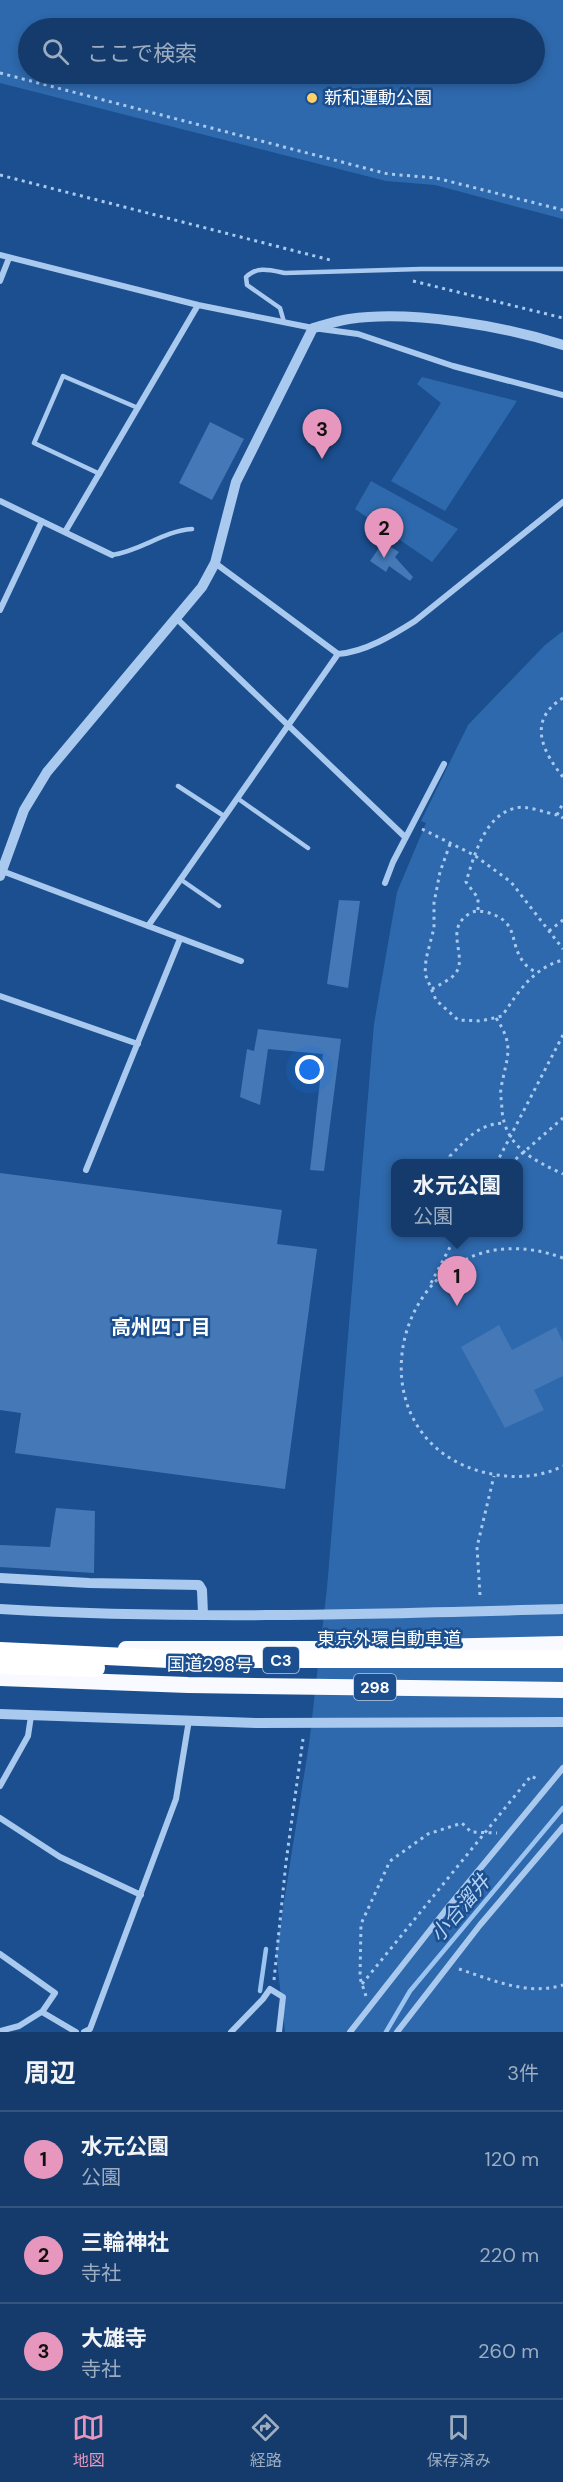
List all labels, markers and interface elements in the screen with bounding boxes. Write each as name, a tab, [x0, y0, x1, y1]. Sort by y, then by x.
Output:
search box	[18, 18, 545, 84]
icon: search	[39, 35, 72, 68]
text: ここで検索	[87, 39, 197, 68]
place label: 新和運動公園	[324, 86, 432, 110]
marker: 新和運動公園	[305, 91, 319, 105]
pin: 3	[302, 410, 342, 459]
pin: 2	[364, 508, 404, 558]
your location	[295, 1055, 324, 1084]
popup	[391, 1159, 523, 1237]
text: 水元公園	[413, 1171, 501, 1200]
text: 公園	[413, 1203, 453, 1229]
pin: 1	[438, 1256, 476, 1306]
district label: 高州四丁目	[111, 1314, 211, 1340]
street label: 東京外環自動車道	[317, 1627, 461, 1651]
road number: C3	[263, 1647, 299, 1673]
street label: 国道298号	[167, 1652, 253, 1678]
road number: 298	[354, 1674, 396, 1700]
water label: 小合溜井	[424, 1867, 497, 1947]
text: 周辺	[24, 2056, 76, 2090]
text: 3件	[507, 2060, 539, 2086]
text: 水元公園	[81, 2132, 169, 2161]
text: 1	[40, 2146, 47, 2172]
text: 120 m	[485, 2146, 539, 2172]
text: 公園	[81, 2164, 121, 2190]
text: 三輪神社	[81, 2228, 169, 2257]
text: 2	[38, 2242, 49, 2268]
text: 220 m	[479, 2242, 539, 2268]
text: 寺社	[81, 2260, 121, 2286]
text: 大雄寺	[81, 2324, 147, 2353]
text: 3	[37, 2338, 50, 2364]
text: 260 m	[478, 2338, 539, 2364]
text: 寺社	[81, 2356, 121, 2382]
tab: 地図	[72, 2411, 105, 2471]
tab: 経路	[249, 2411, 282, 2471]
tab: 保存済み	[427, 2411, 491, 2471]

